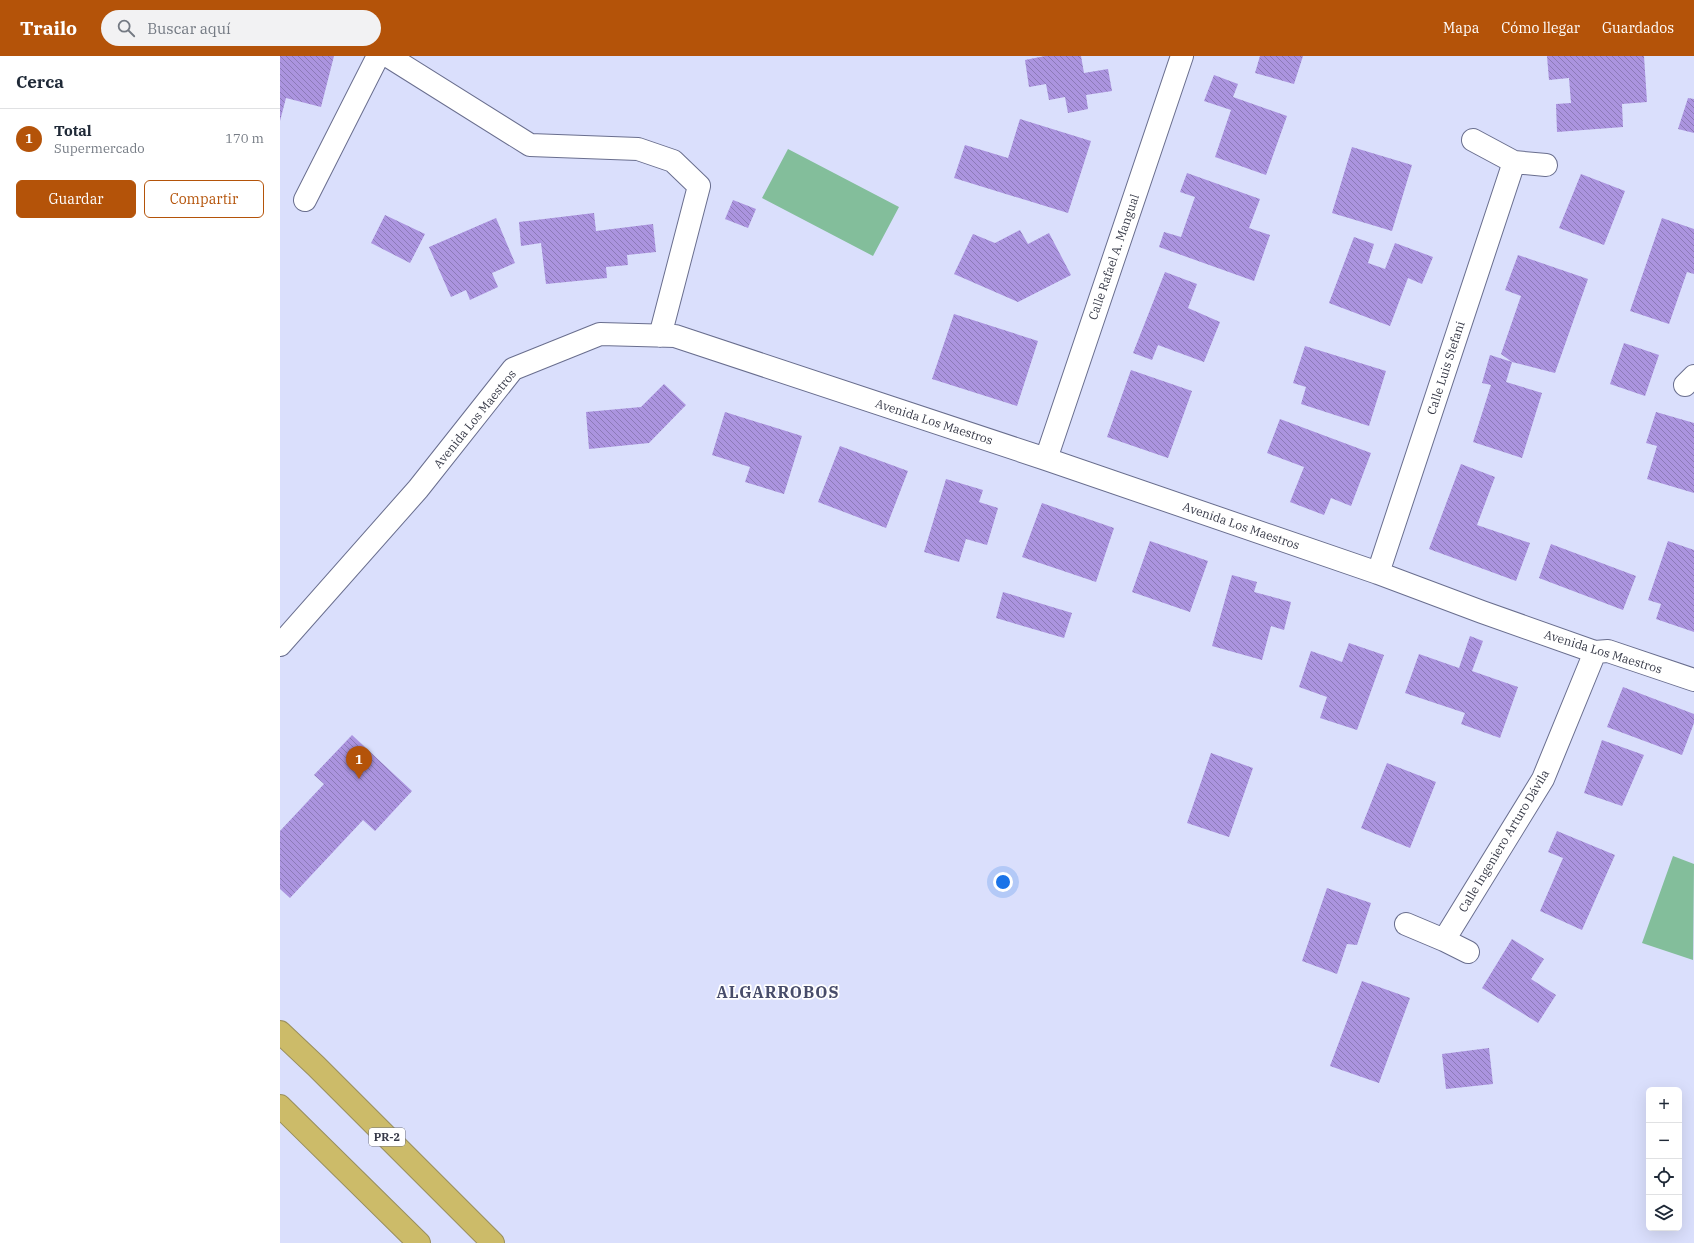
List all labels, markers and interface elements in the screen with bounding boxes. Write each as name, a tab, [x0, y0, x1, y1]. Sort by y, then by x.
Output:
search box	[101, 10, 381, 46]
text: Trailo	[20, 16, 77, 40]
icon: search	[115, 17, 137, 39]
text: Buscar aquí	[147, 19, 231, 38]
text: Mapa	[1443, 19, 1479, 37]
text: Cómo llegar	[1501, 19, 1580, 37]
text: Guardados	[1602, 19, 1674, 37]
text: Cerca	[16, 71, 64, 93]
text: Total	[54, 121, 92, 140]
text: 1	[25, 130, 33, 147]
text: 170 m	[225, 130, 264, 147]
text: Supermercado	[54, 140, 145, 157]
button: Guardar	[16, 180, 136, 218]
button: Compartir	[144, 180, 264, 218]
street label: Calle Rafael A. Mangual	[1085, 192, 1142, 322]
street label: Calle Luis Stefani	[1423, 319, 1468, 416]
street label: Avenida Los Maestros	[430, 366, 519, 471]
street label: Avenida Los Maestros	[874, 395, 995, 448]
street label: Avenida Los Maestros	[1181, 498, 1302, 553]
street label: Avenida Los Maestros	[1542, 626, 1664, 677]
pin: 1	[346, 746, 372, 779]
street label: Calle Ingeniero Arturo Dávila	[1455, 766, 1552, 915]
your location	[993, 872, 1013, 892]
district label: ALGARROBOS	[717, 982, 839, 1002]
map controls	[1646, 1087, 1682, 1231]
button: +	[1646, 1087, 1682, 1123]
button: −	[1646, 1123, 1682, 1159]
road number: PR-2	[369, 1128, 405, 1146]
button: locate	[1646, 1159, 1682, 1195]
button: layers	[1646, 1195, 1682, 1231]

